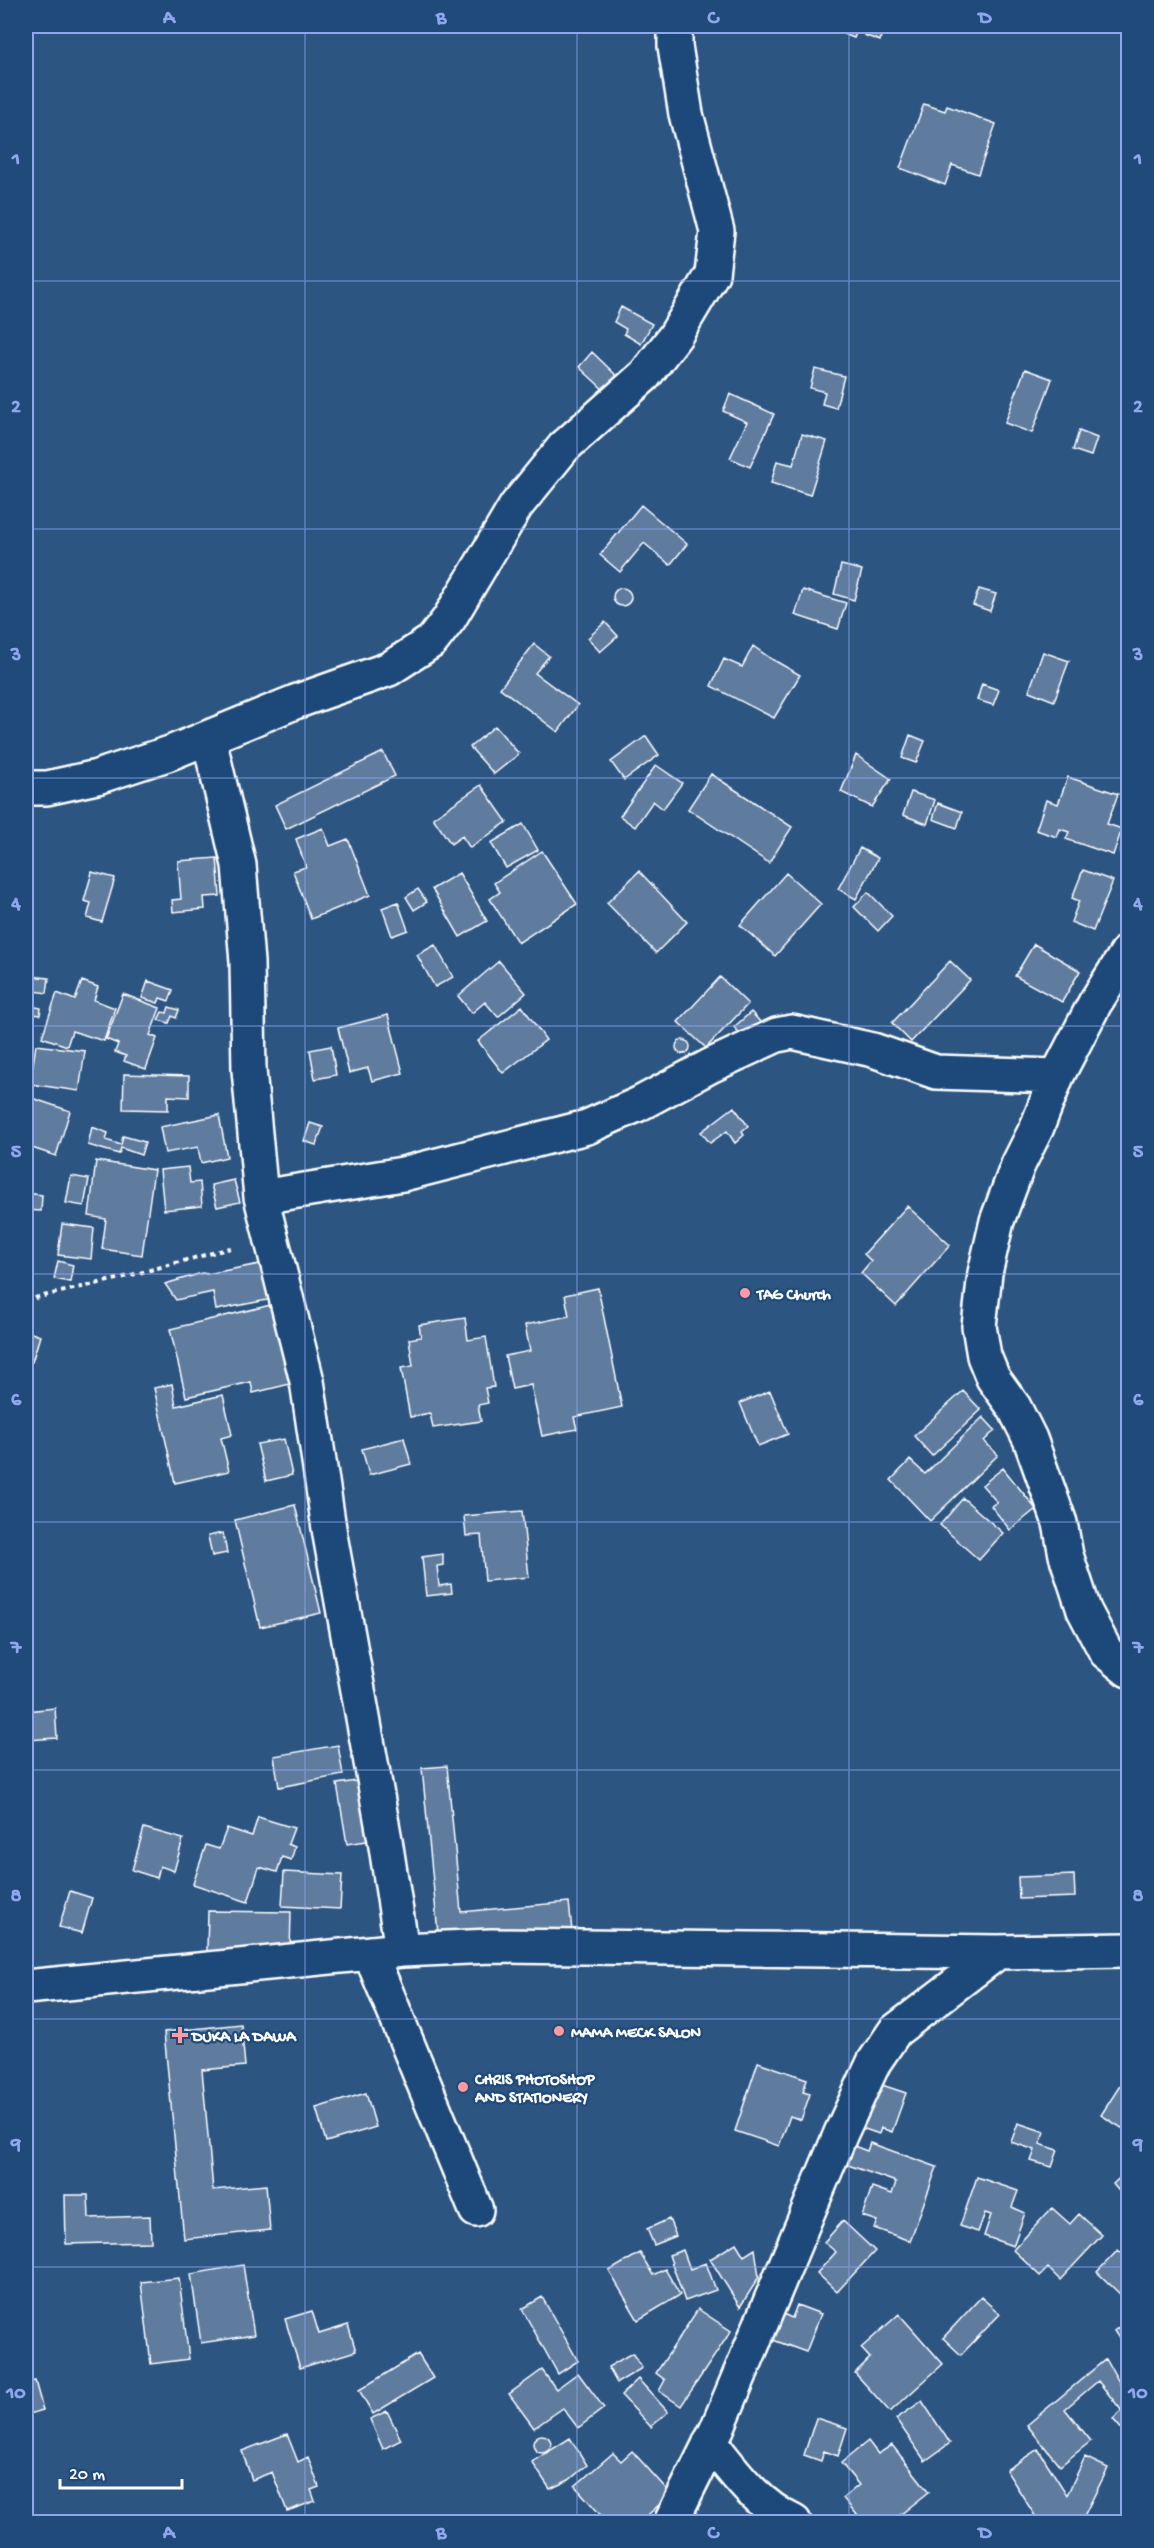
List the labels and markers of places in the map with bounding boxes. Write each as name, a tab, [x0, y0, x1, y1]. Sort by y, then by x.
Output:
marker: TAG Church	[738, 1286, 752, 1300]
place label: TAG Church	[755, 1287, 831, 1306]
marker: MAMA MECK SALON	[552, 2024, 566, 2038]
place label: MAMA MECK SALON	[571, 2025, 702, 2044]
marker: DUKA LA DAWA	[173, 2028, 187, 2042]
place label: DUKA LA DAWA	[190, 2029, 297, 2048]
place label: CHRIS PHOTOSHOP AND STATIONERY	[474, 2072, 596, 2109]
marker: CHRIS PHOTOSHOP AND STATIONERY	[456, 2080, 470, 2094]

